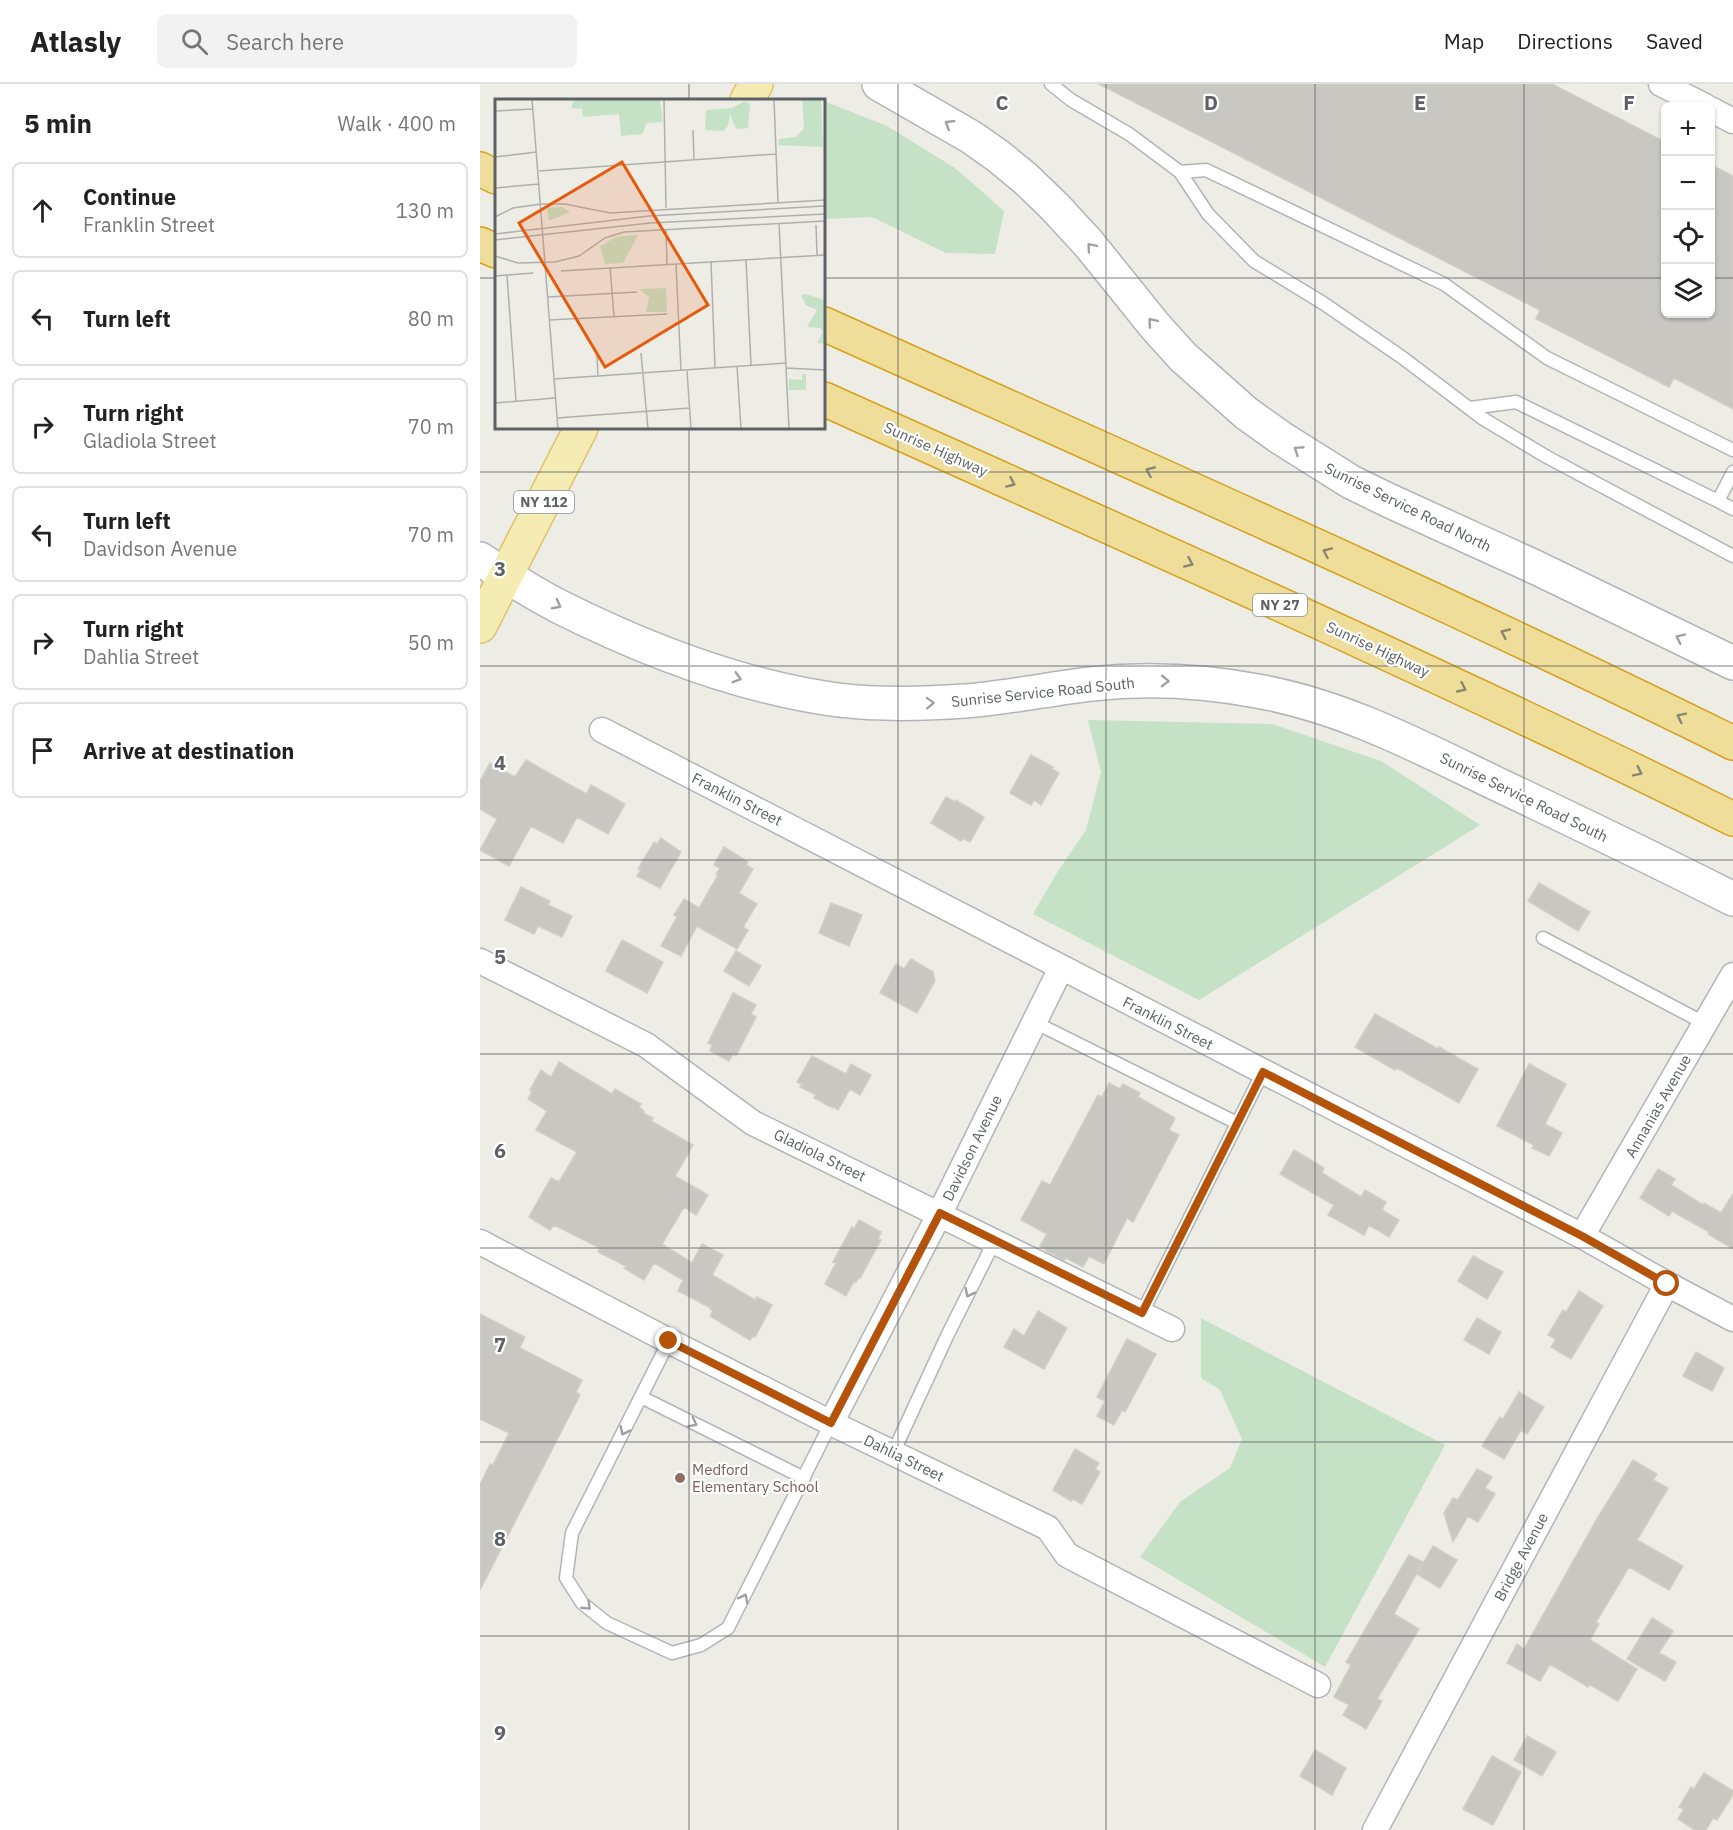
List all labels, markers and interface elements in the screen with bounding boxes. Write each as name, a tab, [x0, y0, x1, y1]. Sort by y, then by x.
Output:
search box	[157, 14, 577, 68]
text: Atlasly	[30, 23, 121, 60]
icon: search	[178, 25, 211, 58]
text: Search here	[226, 27, 344, 56]
text: Map	[1444, 27, 1484, 55]
text: Directions	[1517, 27, 1613, 55]
text: Saved	[1646, 27, 1703, 55]
text: C	[995, 89, 1009, 116]
text: D	[1204, 89, 1218, 116]
text: E	[1414, 89, 1426, 116]
text: F	[1623, 89, 1635, 116]
inset map	[495, 99, 825, 429]
map controls	[1661, 102, 1715, 318]
button: +	[1661, 102, 1715, 156]
text: 5 min	[24, 106, 92, 140]
text: Walk · 400 m	[338, 110, 456, 137]
one-way arrow	[945, 120, 955, 132]
button: −	[1661, 156, 1715, 210]
text: Continue	[83, 182, 176, 211]
icon: ahead	[26, 194, 59, 227]
text: 130 m	[396, 197, 454, 224]
button: locate	[1661, 210, 1715, 264]
text: Franklin Street	[83, 211, 215, 238]
one-way arrow	[1088, 243, 1099, 254]
button: layers	[1661, 264, 1715, 318]
icon: left	[26, 302, 59, 335]
text: Turn left	[83, 304, 171, 333]
text: 80 m	[408, 305, 454, 332]
one-way arrow	[1148, 318, 1159, 329]
text: Turn right	[83, 398, 184, 427]
icon: right	[26, 410, 59, 443]
text: 70 m	[408, 413, 454, 440]
street label: Sunrise Highway	[881, 418, 991, 481]
text: Gladiola Street	[83, 427, 217, 454]
one-way arrow	[1294, 446, 1305, 457]
street label: Sunrise Service Road North	[1321, 458, 1495, 556]
one-way arrow	[1145, 467, 1156, 479]
one-way arrow	[1004, 476, 1015, 488]
road number: NY 112	[514, 491, 574, 513]
text: Turn left	[83, 506, 171, 535]
icon: left	[26, 518, 59, 551]
text: 70 m	[408, 521, 454, 548]
text: Davidson Avenue	[83, 535, 237, 562]
one-way arrow	[1323, 547, 1334, 559]
text: 3	[494, 555, 506, 582]
one-way arrow	[1182, 556, 1193, 568]
road number: NY 27	[1253, 594, 1307, 616]
one-way arrow	[551, 598, 561, 609]
text: Turn right	[83, 614, 184, 643]
street label: Sunrise Highway	[1323, 617, 1433, 681]
icon: right	[26, 626, 59, 659]
one-way arrow	[1500, 628, 1511, 640]
text: 50 m	[408, 629, 454, 656]
one-way arrow	[1676, 633, 1687, 645]
text: Dahlia Street	[83, 643, 199, 670]
one-way arrow	[732, 671, 742, 683]
street label: Sunrise Service Road South	[950, 673, 1136, 711]
one-way arrow	[1161, 675, 1170, 687]
one-way arrow	[1455, 680, 1466, 692]
one-way arrow	[925, 696, 934, 709]
one-way arrow	[1676, 713, 1687, 725]
icon: arrive	[26, 734, 59, 767]
text: Arrive at destination	[83, 736, 294, 765]
street label: Sunrise Service Road South	[1437, 748, 1611, 846]
text: 4	[494, 749, 506, 776]
one-way arrow	[1631, 764, 1642, 776]
street label: Franklin Street	[689, 768, 785, 830]
text: 5	[494, 943, 506, 970]
street label: Franklin Street	[1120, 992, 1216, 1054]
street label: Annanias Avenue	[1621, 1051, 1695, 1161]
street label: Davidson Avenue	[938, 1092, 1006, 1204]
street label: Gladiola Street	[771, 1125, 869, 1185]
text: 6	[494, 1137, 506, 1164]
route start	[1653, 1270, 1679, 1296]
one-way arrow	[964, 1286, 976, 1297]
route end	[655, 1327, 681, 1353]
text: 7	[494, 1331, 506, 1358]
one-way arrow	[687, 1416, 697, 1427]
one-way arrow	[619, 1425, 631, 1436]
street label: Dahlia Street	[861, 1430, 947, 1486]
place label: Medford Elementary School	[692, 1460, 819, 1496]
marker: Medford Elementary School	[673, 1471, 687, 1485]
street label: Bridge Avenue	[1490, 1510, 1552, 1604]
text: 8	[494, 1525, 506, 1552]
one-way arrow	[736, 1593, 748, 1604]
one-way arrow	[580, 1599, 590, 1610]
text: 9	[494, 1719, 506, 1746]

